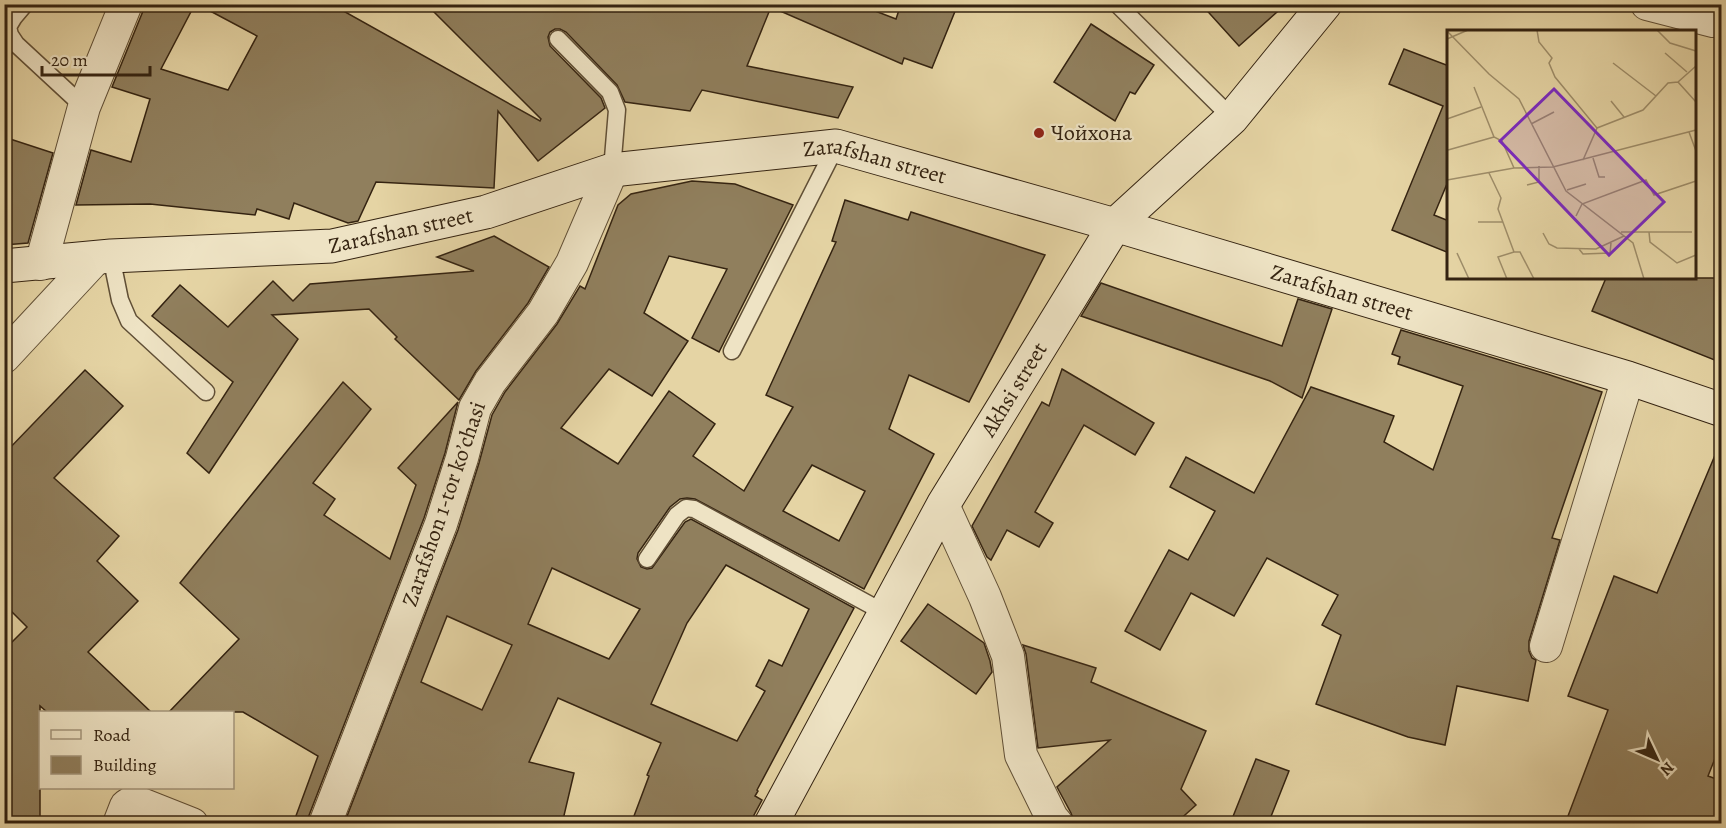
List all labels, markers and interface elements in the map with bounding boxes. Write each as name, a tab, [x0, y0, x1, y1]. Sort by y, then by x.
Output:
inset map	[1447, 30, 1696, 279]
scale bar	[42, 39, 150, 77]
text: 20 m	[51, 48, 88, 72]
place label: Чойхона	[1051, 118, 1133, 148]
marker: Чойхона	[1032, 126, 1046, 140]
street label: Zarafshan street	[802, 131, 950, 192]
street label: Zarafshan street	[326, 200, 476, 261]
street label: Zarafshan street	[1267, 257, 1416, 328]
street label: Akhsi street	[973, 337, 1054, 443]
street label: Zarafshon 1-tor koʼchasi	[395, 397, 493, 611]
legend	[39, 711, 234, 789]
text: Road	[93, 723, 131, 747]
north arrow	[1627, 729, 1687, 789]
text: Building	[93, 753, 157, 777]
text: N	[1655, 757, 1679, 781]

